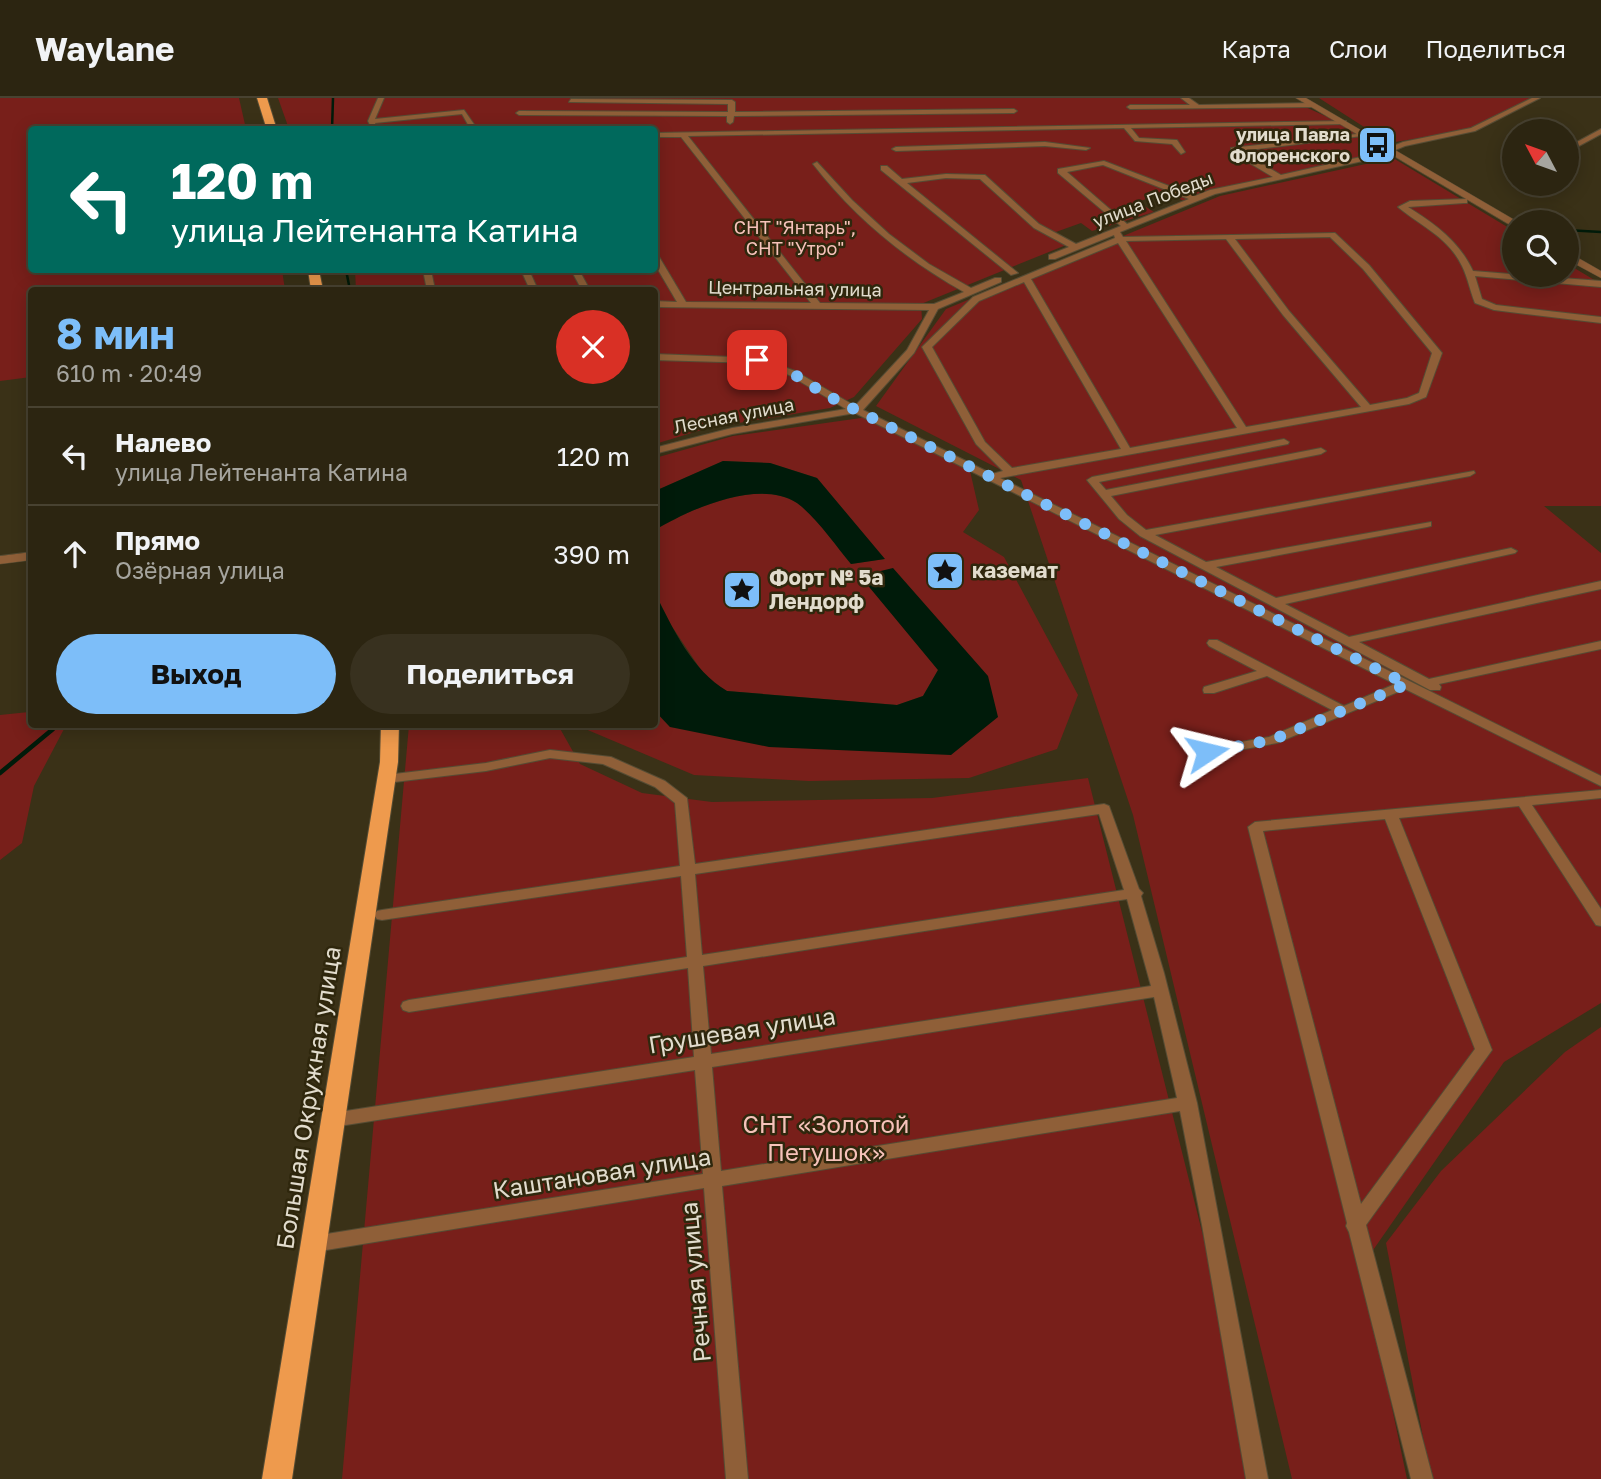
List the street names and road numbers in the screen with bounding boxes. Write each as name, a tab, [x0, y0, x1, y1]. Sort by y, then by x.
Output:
street label: улица Победы	[1090, 166, 1216, 232]
street label: Центральная улица	[708, 275, 882, 301]
street label: Лесная улица	[672, 393, 796, 437]
street label: Большая Окружная улица	[269, 944, 346, 1251]
street label: Грушевая улица	[646, 1000, 837, 1059]
street label: Каштановая улица	[491, 1141, 713, 1204]
street label: Речная улица	[673, 1201, 716, 1364]

